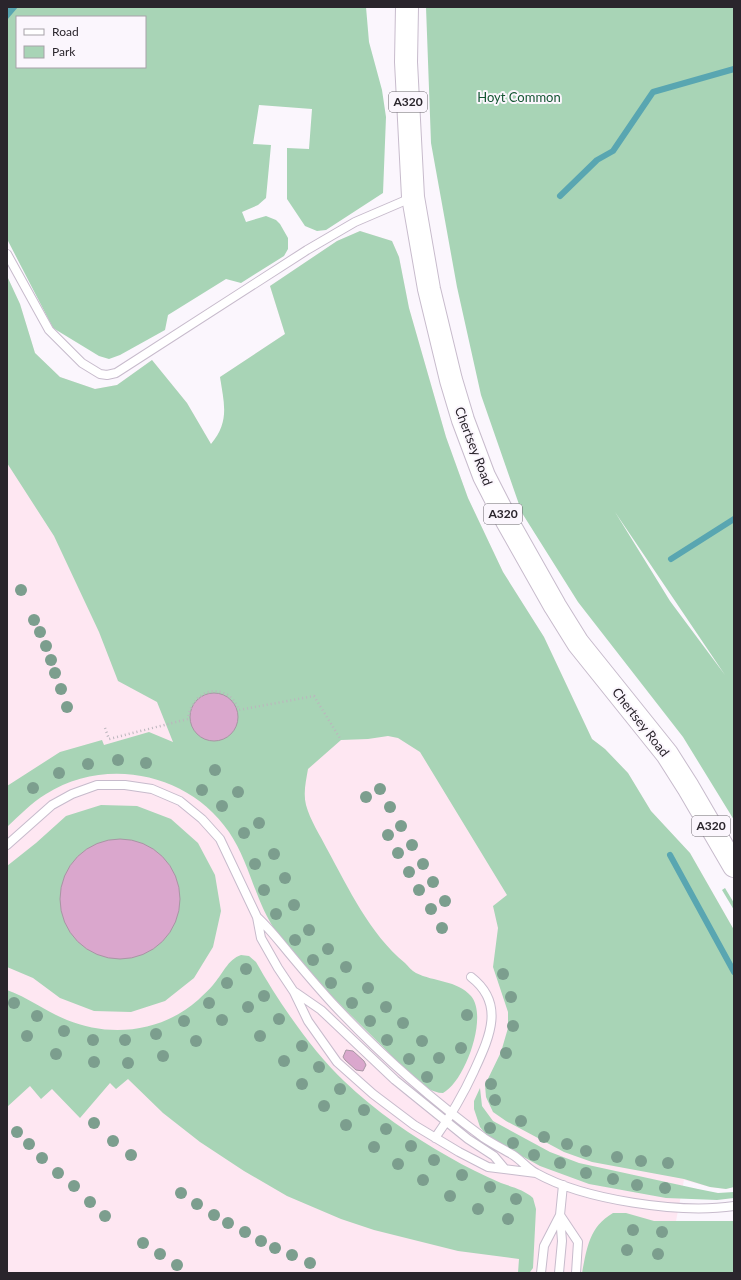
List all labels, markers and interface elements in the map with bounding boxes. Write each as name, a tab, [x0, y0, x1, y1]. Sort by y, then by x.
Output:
legend	[16, 16, 146, 68]
text: Road	[52, 24, 79, 39]
text: Park	[52, 44, 76, 59]
park label: Hoyt Common	[477, 89, 561, 105]
road number: A320	[389, 92, 427, 112]
street label: Chertsey Road	[452, 404, 496, 488]
road number: A320	[484, 504, 522, 524]
street label: Chertsey Road	[609, 684, 673, 760]
road number: A320	[692, 816, 730, 836]

